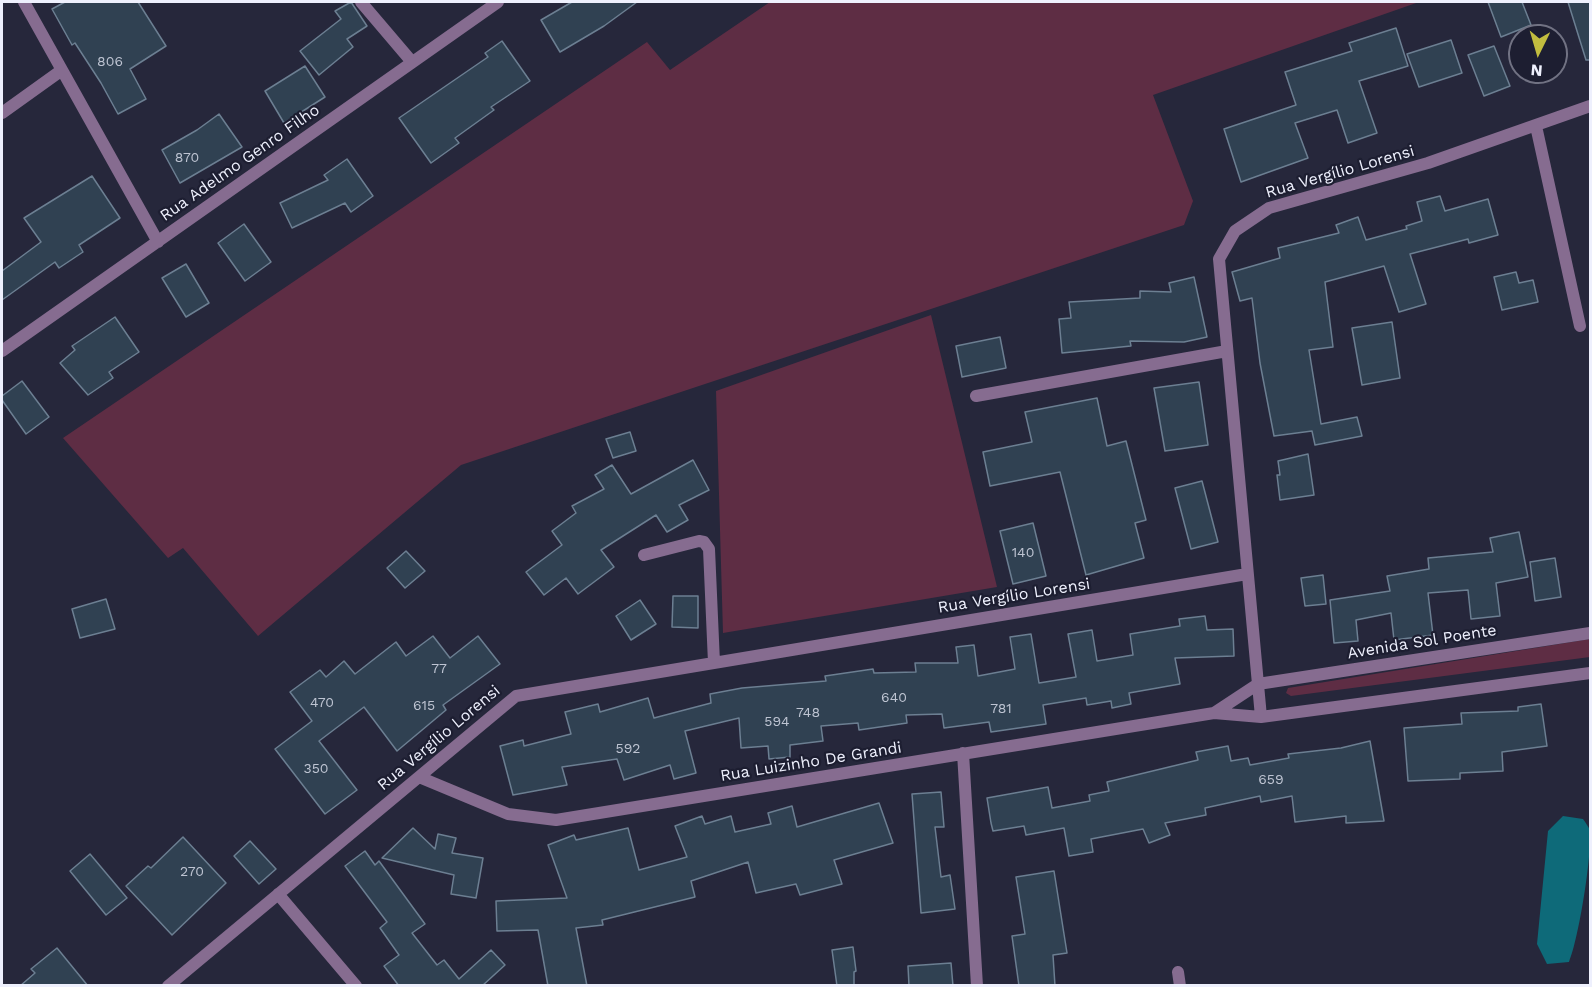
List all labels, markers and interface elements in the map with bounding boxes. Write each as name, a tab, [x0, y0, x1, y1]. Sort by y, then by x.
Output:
north arrow	[1508, 24, 1568, 84]
house number: 806	[97, 54, 123, 70]
text: N	[1530, 60, 1543, 80]
street label: Rua Adelmo Genro Filho	[157, 101, 323, 225]
street label: Rua Vergílio Lorensi	[1263, 142, 1417, 202]
house number: 870	[175, 150, 199, 166]
house number: 140	[1012, 545, 1034, 561]
street label: Rua Vergílio Lorensi	[937, 574, 1091, 618]
street label: Avenida Sol Poente	[1346, 621, 1498, 663]
house number: 77	[431, 661, 447, 677]
street label: Rua Vergílio Lorensi	[374, 681, 504, 795]
house number: 640	[881, 690, 907, 706]
house number: 470	[310, 695, 334, 711]
house number: 615	[413, 698, 435, 714]
house number: 781	[990, 701, 1012, 717]
house number: 748	[796, 705, 820, 721]
house number: 594	[764, 714, 790, 730]
street label: Rua Luizinho De Grandi	[719, 738, 903, 786]
house number: 592	[616, 741, 640, 757]
house number: 350	[303, 761, 329, 777]
house number: 659	[1258, 772, 1284, 788]
house number: 270	[180, 864, 204, 880]

